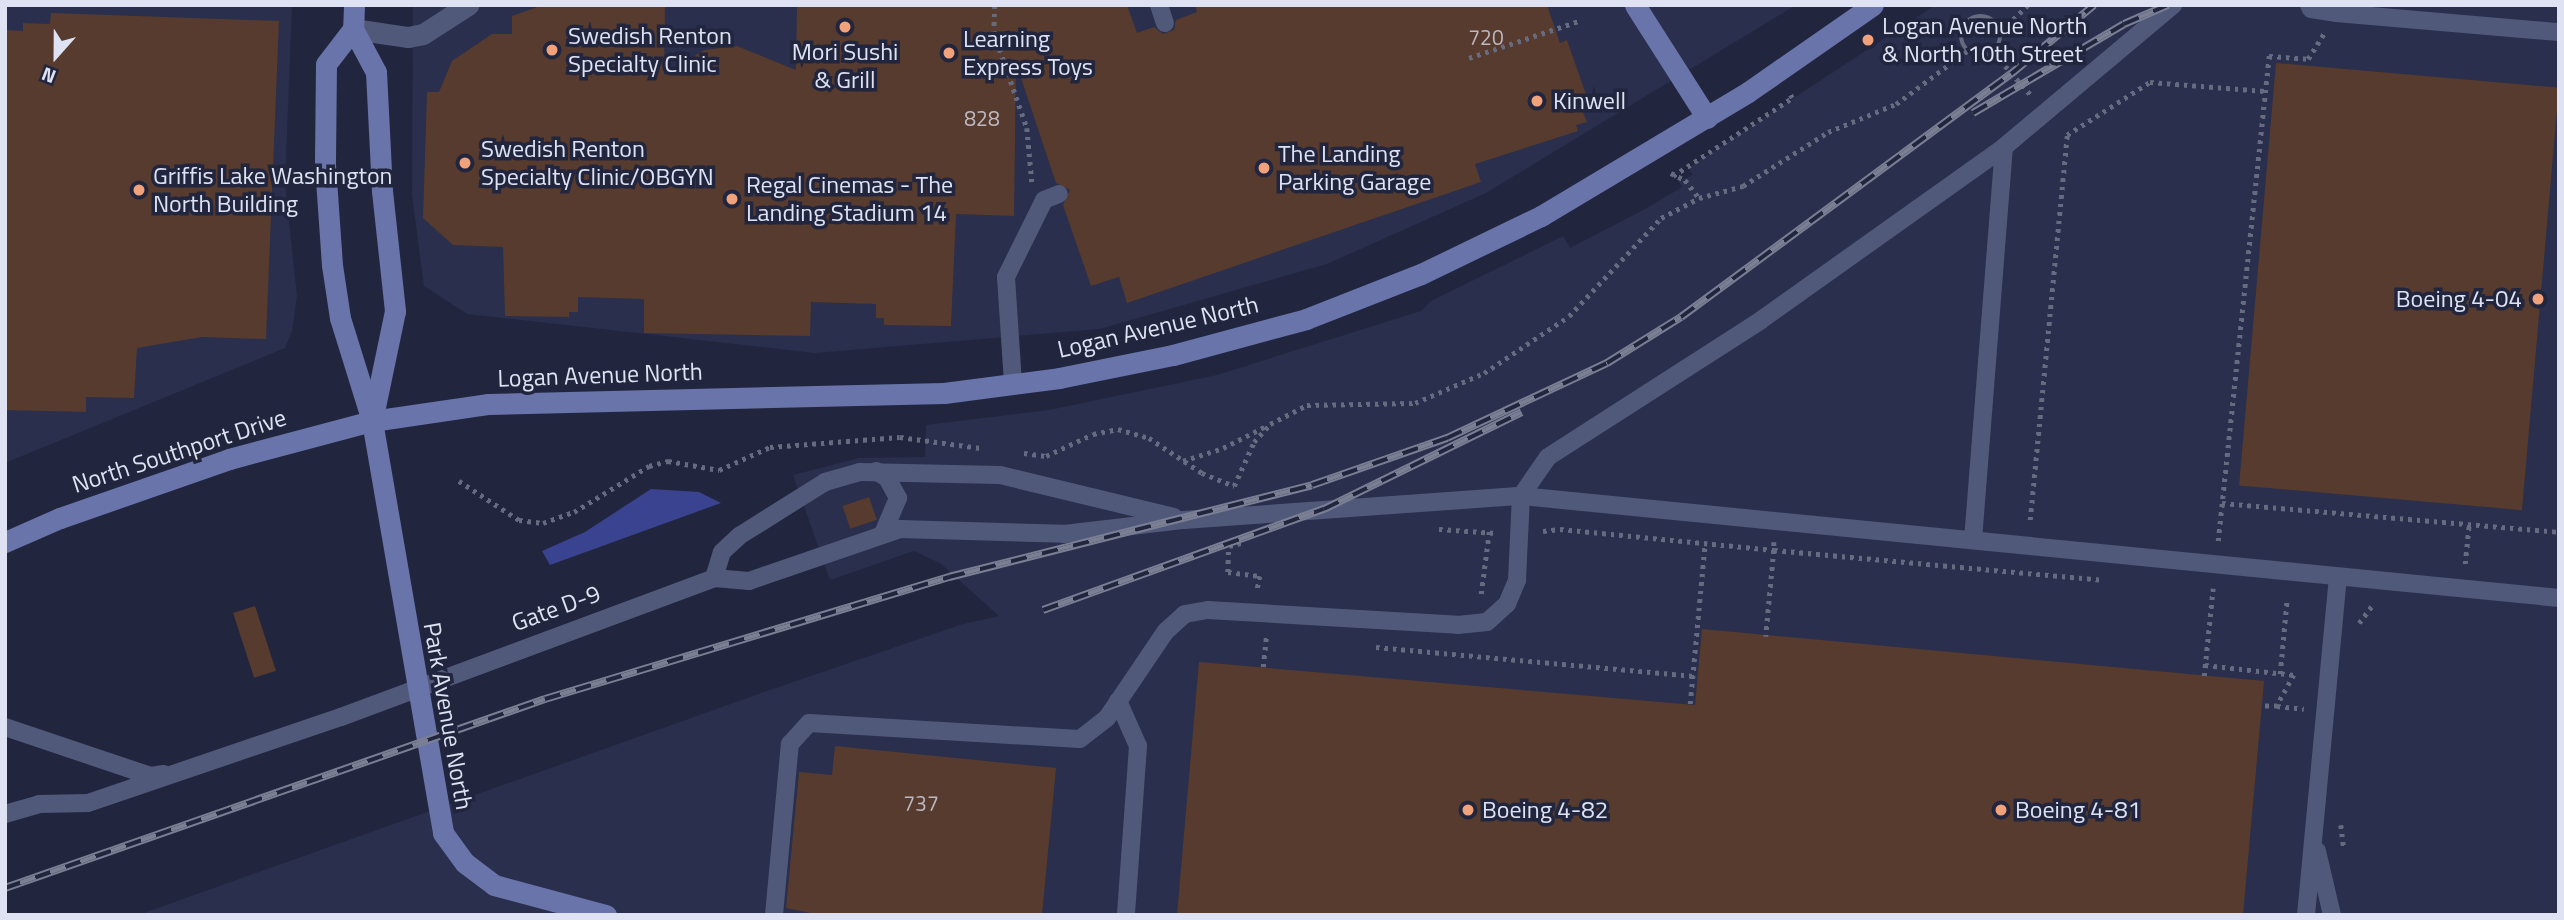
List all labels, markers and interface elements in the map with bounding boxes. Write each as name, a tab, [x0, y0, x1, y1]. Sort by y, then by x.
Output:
place label: Logan Avenue North & North 10th Street	[1882, 12, 2087, 68]
marker: Mori Sushi & Grill	[837, 19, 853, 35]
north arrow	[21, 21, 91, 91]
place label: Swedish Renton Specialty Clinic	[568, 22, 732, 78]
house number: 720	[1468, 24, 1504, 50]
place label: Learning Express Toys	[963, 25, 1093, 81]
marker: Logan Avenue North & North 10th Street	[1860, 32, 1876, 48]
place label: Mori Sushi & Grill	[792, 38, 898, 94]
marker: Swedish Renton Specialty Clinic	[542, 40, 562, 60]
marker: Learning Express Toys	[941, 45, 957, 61]
text: N	[37, 60, 60, 92]
place label: Kinwell	[1553, 87, 1626, 115]
marker: Kinwell	[1527, 91, 1547, 111]
house number: 828	[964, 105, 1000, 131]
place label: Swedish Renton Specialty Clinic/OBGYN	[481, 135, 714, 191]
place label: The Landing Parking Garage	[1278, 140, 1431, 196]
marker: Swedish Renton Specialty Clinic/OBGYN	[455, 153, 475, 173]
marker: The Landing Parking Garage	[1256, 160, 1272, 176]
place label: Griffis Lake Washington North Building	[153, 162, 392, 218]
place label: Regal Cinemas - The Landing Stadium 14	[746, 171, 953, 227]
marker: Griffis Lake Washington North Building	[131, 182, 147, 198]
marker: Regal Cinemas - The Landing Stadium 14	[724, 191, 740, 207]
place label: Boeing 4-04	[2396, 285, 2522, 313]
marker: Boeing 4-04	[2528, 289, 2548, 309]
street label: Logan Avenue North	[1055, 290, 1261, 364]
street label: Logan Avenue North	[497, 357, 703, 393]
street label: North Southport Drive	[68, 403, 290, 499]
street label: Gate D-9	[508, 579, 604, 637]
street label: Park Avenue North	[417, 620, 479, 812]
house number: 737	[903, 790, 939, 816]
place label: Boeing 4-82	[1482, 796, 1608, 824]
place label: Boeing 4-81	[2015, 796, 2141, 824]
marker: Boeing 4-82	[1460, 802, 1476, 818]
marker: Boeing 4-81	[1993, 802, 2009, 818]

